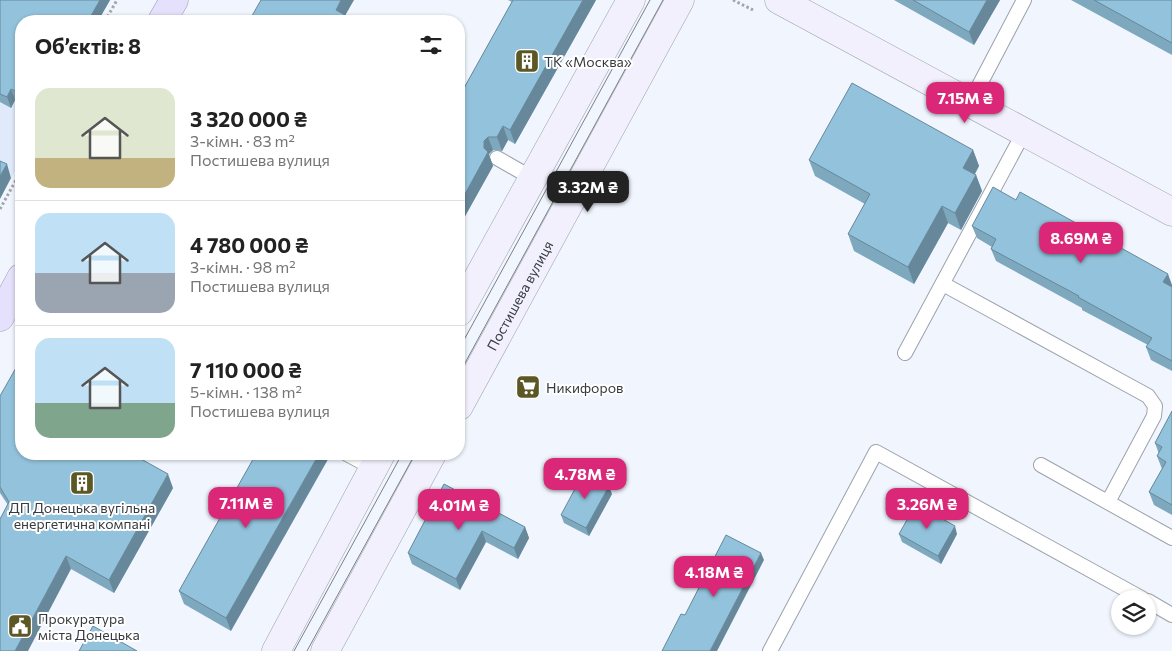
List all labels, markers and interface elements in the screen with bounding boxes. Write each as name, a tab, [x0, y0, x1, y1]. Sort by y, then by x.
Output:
icon: filters	[417, 31, 445, 59]
text: Об’єктів: 8	[35, 33, 141, 58]
building icon: ТК «Москва»	[514, 48, 540, 74]
place label: ТК «Москва»	[544, 53, 632, 70]
pin: 7.15M ₴	[919, 82, 1011, 124]
text: 7.15M ₴	[937, 88, 993, 107]
text: 3 320 000 ₴	[190, 106, 307, 131]
icon: home	[75, 108, 135, 168]
text: 3-кімн. · 83 m²	[190, 131, 295, 150]
text: Постишева вулиця	[190, 150, 330, 169]
pin: 3.32M ₴	[542, 170, 634, 213]
text: 3.32M ₴	[558, 177, 618, 196]
pin: 8.69M ₴	[1035, 222, 1127, 264]
text: 8.69M ₴	[1050, 228, 1112, 247]
text: 4 780 000 ₴	[190, 232, 308, 257]
icon: home	[75, 233, 135, 293]
street label: Постишева вулиця	[482, 237, 556, 353]
text: 3-кімн. · 98 m²	[190, 257, 296, 276]
text: Постишева вулиця	[190, 276, 330, 295]
text: 7 110 000 ₴	[190, 357, 302, 382]
icon: home	[75, 358, 135, 418]
supermarket icon: Никифоров	[515, 374, 541, 400]
place label: Никифоров	[546, 379, 623, 396]
text: 5-кімн. · 138 m²	[190, 382, 302, 401]
text: Постишева вулиця	[190, 401, 330, 420]
pin: 4.78M ₴	[539, 458, 631, 500]
text: 4.78M ₴	[555, 464, 615, 483]
building icon: ДП Донецька вугільна енергетична компані	[69, 470, 95, 496]
pin: 7.11M ₴	[200, 486, 292, 529]
pin: 4.01M ₴	[413, 488, 505, 531]
pin: 3.26M ₴	[881, 488, 973, 530]
text: 7.11M ₴	[219, 493, 273, 512]
text: 3.26M ₴	[897, 494, 957, 513]
text: 4.01M ₴	[429, 495, 489, 514]
place label: ДП Донецька вугільна енергетична компані	[9, 499, 155, 532]
pin: 4.18M ₴	[668, 556, 760, 598]
text: 4.18M ₴	[685, 562, 743, 581]
map controls	[1111, 590, 1156, 635]
button: layers	[1111, 590, 1156, 635]
place label: Прокуратура міста Донецька	[38, 610, 140, 643]
public building icon: Прокуратура міста Донецька	[7, 613, 33, 639]

